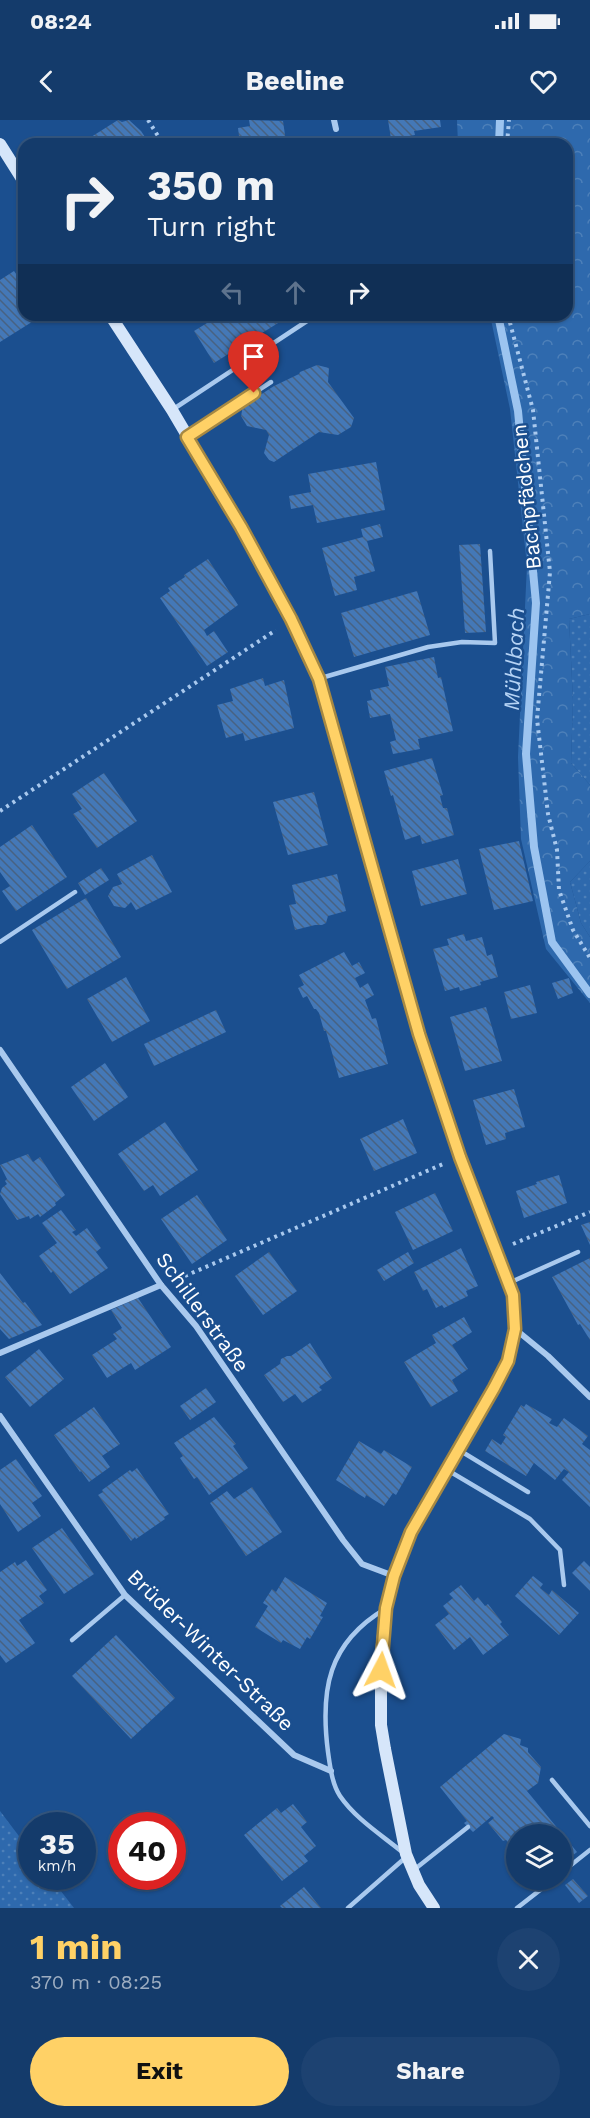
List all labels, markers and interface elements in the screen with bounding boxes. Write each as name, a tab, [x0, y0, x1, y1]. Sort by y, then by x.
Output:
text: 08:24	[30, 9, 92, 34]
icon: back	[30, 65, 63, 98]
text: Beeline	[246, 65, 344, 97]
icon: heart	[527, 65, 560, 98]
text: 350 m	[147, 161, 275, 210]
icon: right	[48, 162, 126, 240]
text: Turn right	[147, 211, 276, 243]
icon: left	[216, 276, 249, 309]
icon: ahead	[279, 276, 312, 309]
icon: right	[342, 276, 375, 309]
pin	[228, 331, 279, 393]
icon: arrive	[237, 340, 270, 373]
street label: Bachpfädchen	[506, 423, 546, 571]
water label: Mühlbach	[499, 607, 529, 711]
street label: Schillerstraße	[151, 1247, 255, 1377]
street label: Brüder-Winter-Straße	[123, 1564, 299, 1736]
position arrow	[349, 1638, 413, 1702]
speed limit sign: 40	[108, 1812, 186, 1890]
map controls	[506, 1824, 572, 1890]
button: layers	[506, 1824, 572, 1890]
text: 35	[39, 1826, 75, 1861]
text: km/h	[38, 1857, 76, 1875]
text: 1 min	[30, 1926, 122, 1968]
button: close	[497, 1928, 560, 1991]
text: 370 m · 08:25	[30, 1970, 162, 1994]
button: Exit	[30, 2037, 289, 2106]
button: Share	[301, 2037, 560, 2106]

